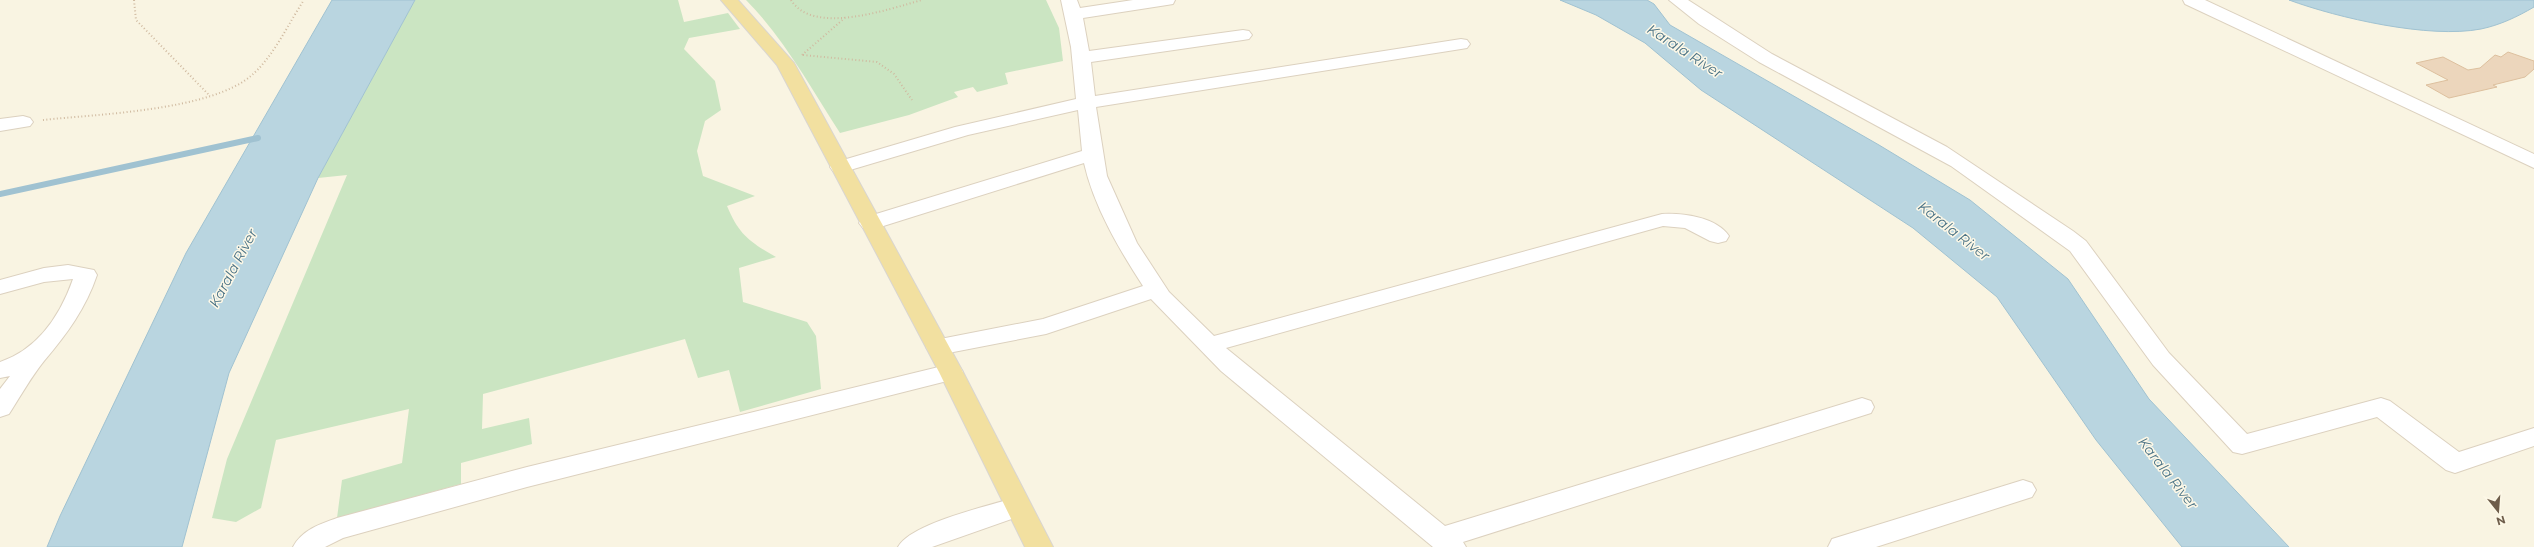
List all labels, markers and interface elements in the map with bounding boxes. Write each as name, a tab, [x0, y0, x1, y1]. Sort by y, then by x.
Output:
water label: Karala River	[1644, 20, 1726, 82]
water label: Karala River	[1914, 197, 1994, 265]
water label: Karala River	[205, 225, 261, 310]
water label: Karala River	[2134, 433, 2202, 513]
north arrow	[2478, 491, 2518, 531]
text: N	[2495, 513, 2507, 529]

